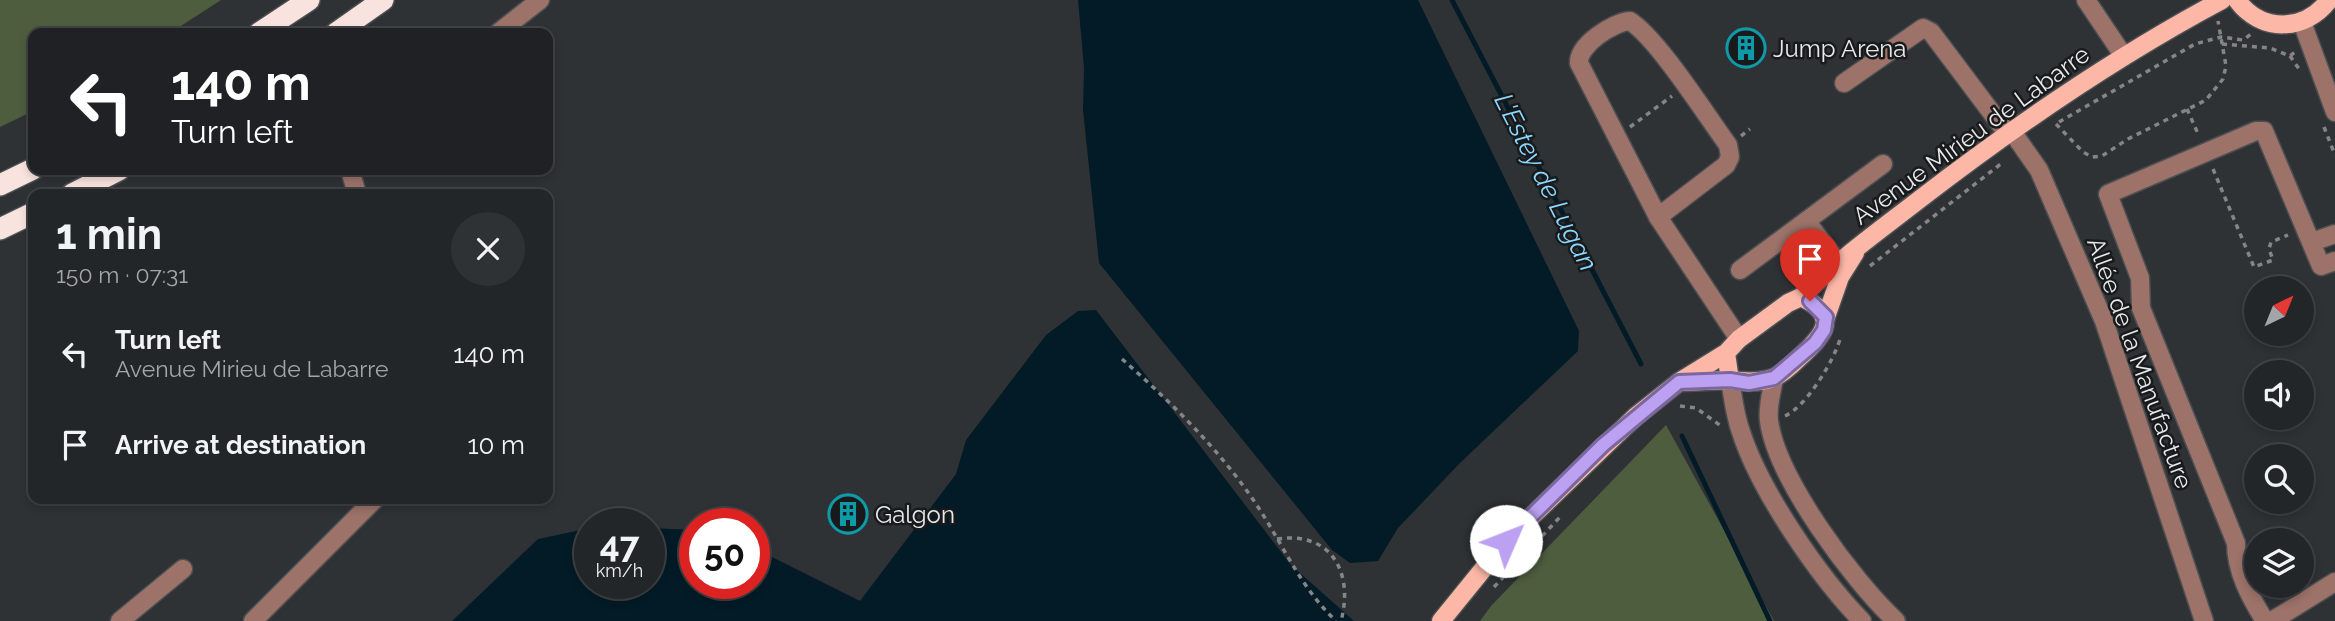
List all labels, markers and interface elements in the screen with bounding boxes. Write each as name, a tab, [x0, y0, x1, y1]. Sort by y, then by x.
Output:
building icon: Jump Arena	[1725, 27, 1767, 69]
place label: Jump Arena	[1773, 34, 1906, 63]
street label: Avenue Mirieu de Labarre	[1847, 39, 2095, 231]
text: 140 m	[171, 54, 311, 111]
icon: left	[56, 56, 147, 147]
water label: L'Estey de Lugan	[1488, 88, 1604, 276]
text: Turn left	[171, 113, 293, 150]
text: 1 min	[56, 210, 162, 259]
button: close	[451, 212, 525, 286]
pin	[1780, 229, 1840, 301]
street label: Allée de la Manufacture	[2081, 233, 2199, 493]
icon: arrive	[1791, 240, 1829, 278]
text: 150 m · 07:31	[56, 261, 188, 288]
north arrow	[2244, 276, 2314, 346]
map controls	[2244, 276, 2314, 598]
text: Turn left	[115, 325, 221, 355]
icon: left	[56, 335, 94, 373]
text: 140 m	[453, 339, 525, 369]
text: Avenue Mirieu de Labarre	[115, 355, 389, 382]
button: sound	[2244, 360, 2314, 430]
icon: arrive	[56, 426, 94, 464]
text: Arrive at destination	[115, 430, 366, 460]
text: 10 m	[467, 430, 525, 460]
button: search	[2244, 444, 2314, 514]
building icon: Galgon	[827, 493, 869, 535]
place label: Galgon	[875, 500, 955, 529]
position arrow	[1469, 504, 1543, 578]
speed limit sign: 50	[679, 508, 770, 599]
text: 47	[600, 524, 639, 565]
button: layers	[2244, 528, 2314, 598]
text: km/h	[596, 560, 643, 581]

